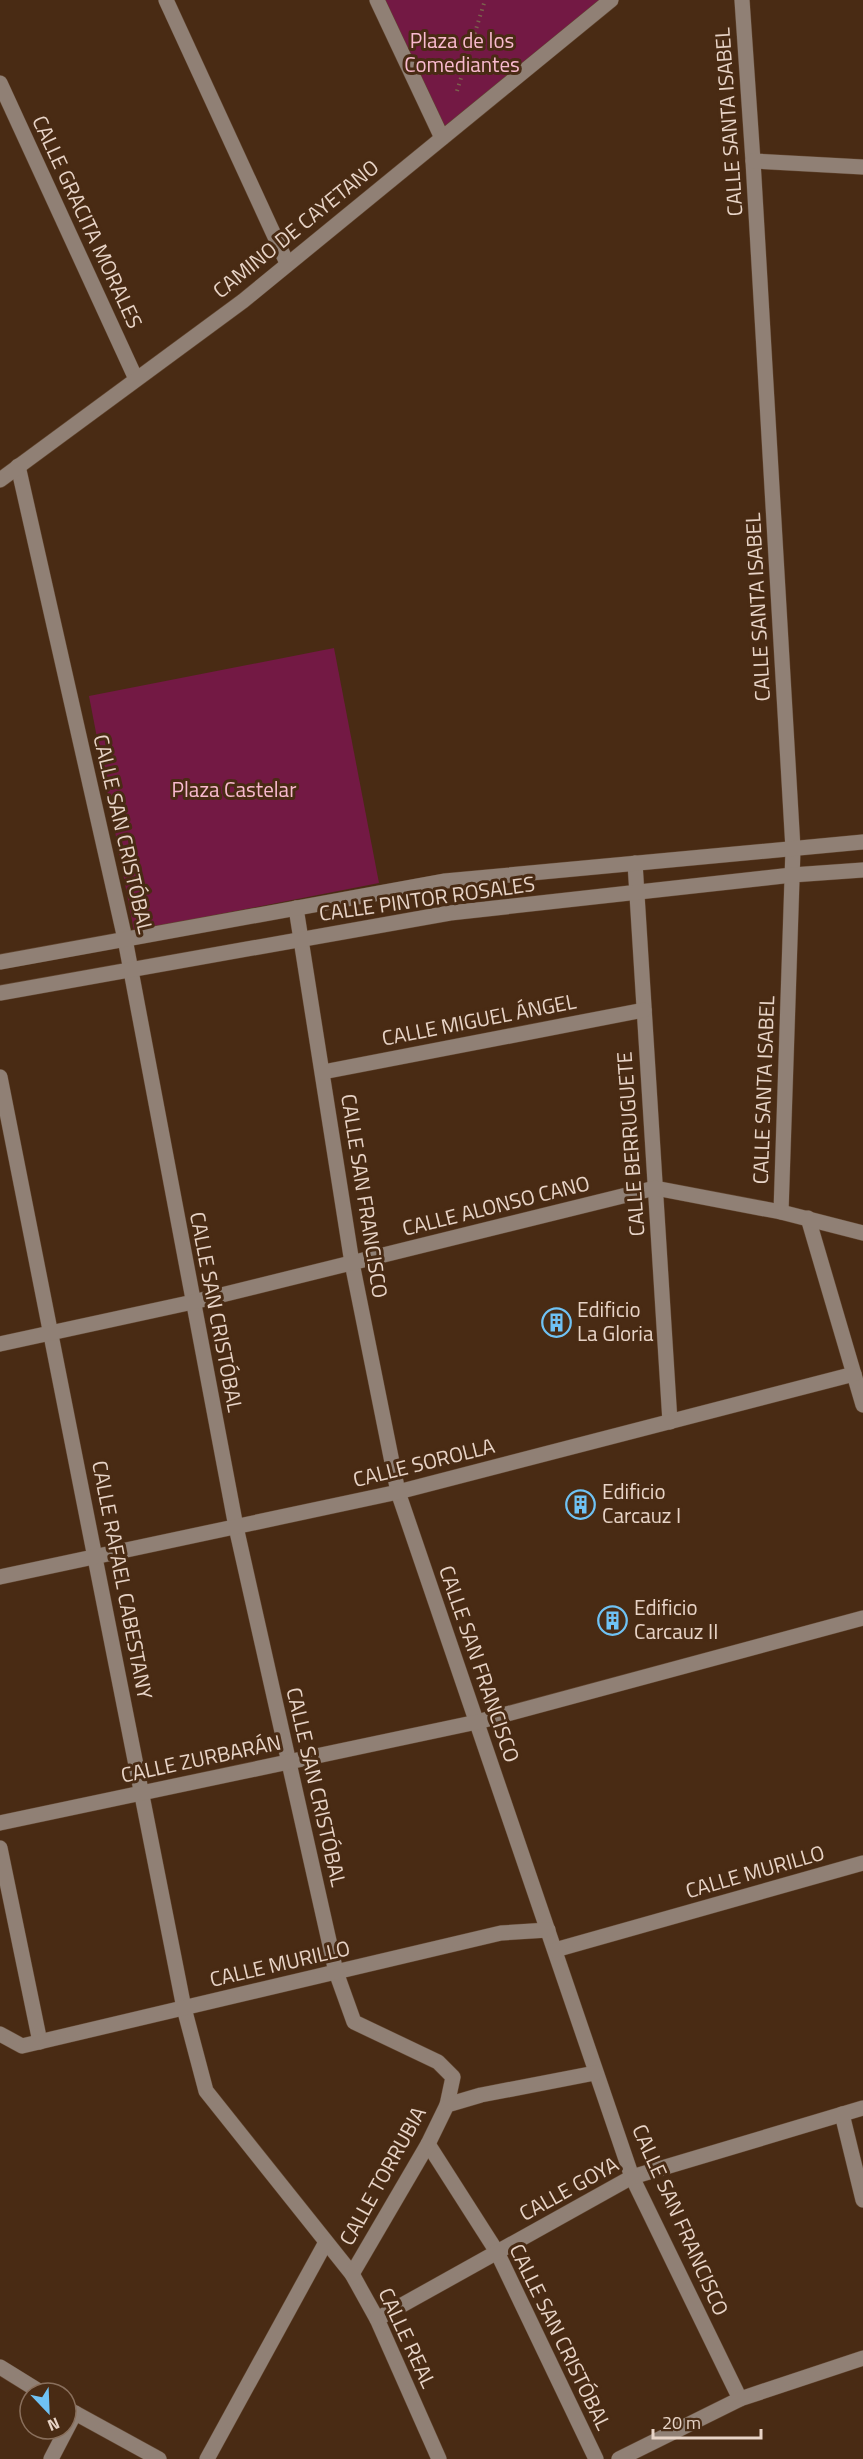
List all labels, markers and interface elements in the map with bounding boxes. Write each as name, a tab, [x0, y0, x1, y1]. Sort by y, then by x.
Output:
park label: Plaza de los Comediantes	[404, 24, 520, 80]
street label: CALLE SANTA ISABEL	[705, 27, 751, 217]
street label: CALLE GRACITA MORALES	[24, 110, 151, 333]
street label: CAMINO DE CAYETANO	[205, 151, 385, 305]
street label: CALLE SANTA ISABEL	[736, 512, 778, 702]
street label: CALLE SAN CRISTÓBAL	[85, 731, 162, 937]
park label: Plaza Castelar	[172, 773, 296, 805]
street label: CALLE PINTOR ROSALES	[317, 867, 537, 929]
street label: CALLE MIGUEL ÁNGEL	[379, 985, 579, 1054]
street label: CALLE SANTA ISABEL	[744, 995, 782, 1185]
street label: CALLE BERRUGUETE	[608, 1051, 652, 1237]
street label: CALLE SAN FRANCISCO	[333, 1091, 397, 1300]
street label: CALLE ALONSO CANO	[399, 1166, 593, 1244]
street label: CALLE SAN CRISTÓBAL	[182, 1209, 252, 1415]
place label: Edificio La Gloria	[577, 1293, 654, 1349]
building icon: Edificio La Gloria	[540, 1306, 572, 1338]
street label: CALLE SOROLLA	[350, 1429, 498, 1495]
street label: CALLE RAFAEL CABESTANY	[84, 1458, 162, 1703]
place label: Edificio Carcauz I	[602, 1475, 681, 1531]
building icon: Edificio Carcauz I	[565, 1488, 597, 1520]
street label: CALLE SAN FRANCISCO	[431, 1561, 529, 1766]
place label: Edificio Carcauz II	[634, 1591, 718, 1647]
building icon: Edificio Carcauz II	[597, 1604, 629, 1636]
street label: CALLE SAN CRISTÓBAL	[278, 1684, 355, 1890]
street label: CALLE ZURBARÁN	[118, 1725, 284, 1791]
street label: CALLE MURILLO	[682, 1836, 828, 1906]
street label: CALLE MURILLO	[206, 1931, 353, 1995]
street label: CALLE TORRUBIA	[331, 2100, 434, 2251]
street label: CALLE SAN FRANCISCO	[624, 2119, 738, 2320]
street label: CALLE GOYA	[513, 2147, 624, 2229]
street label: CALLE SAN CRISTÓBAL	[502, 2238, 620, 2435]
street label: CALLE REAL	[371, 2282, 445, 2393]
north arrow	[18, 2381, 78, 2441]
scale bar	[653, 2402, 761, 2440]
text: 20 m	[662, 2409, 701, 2436]
text: N	[44, 2412, 64, 2438]

